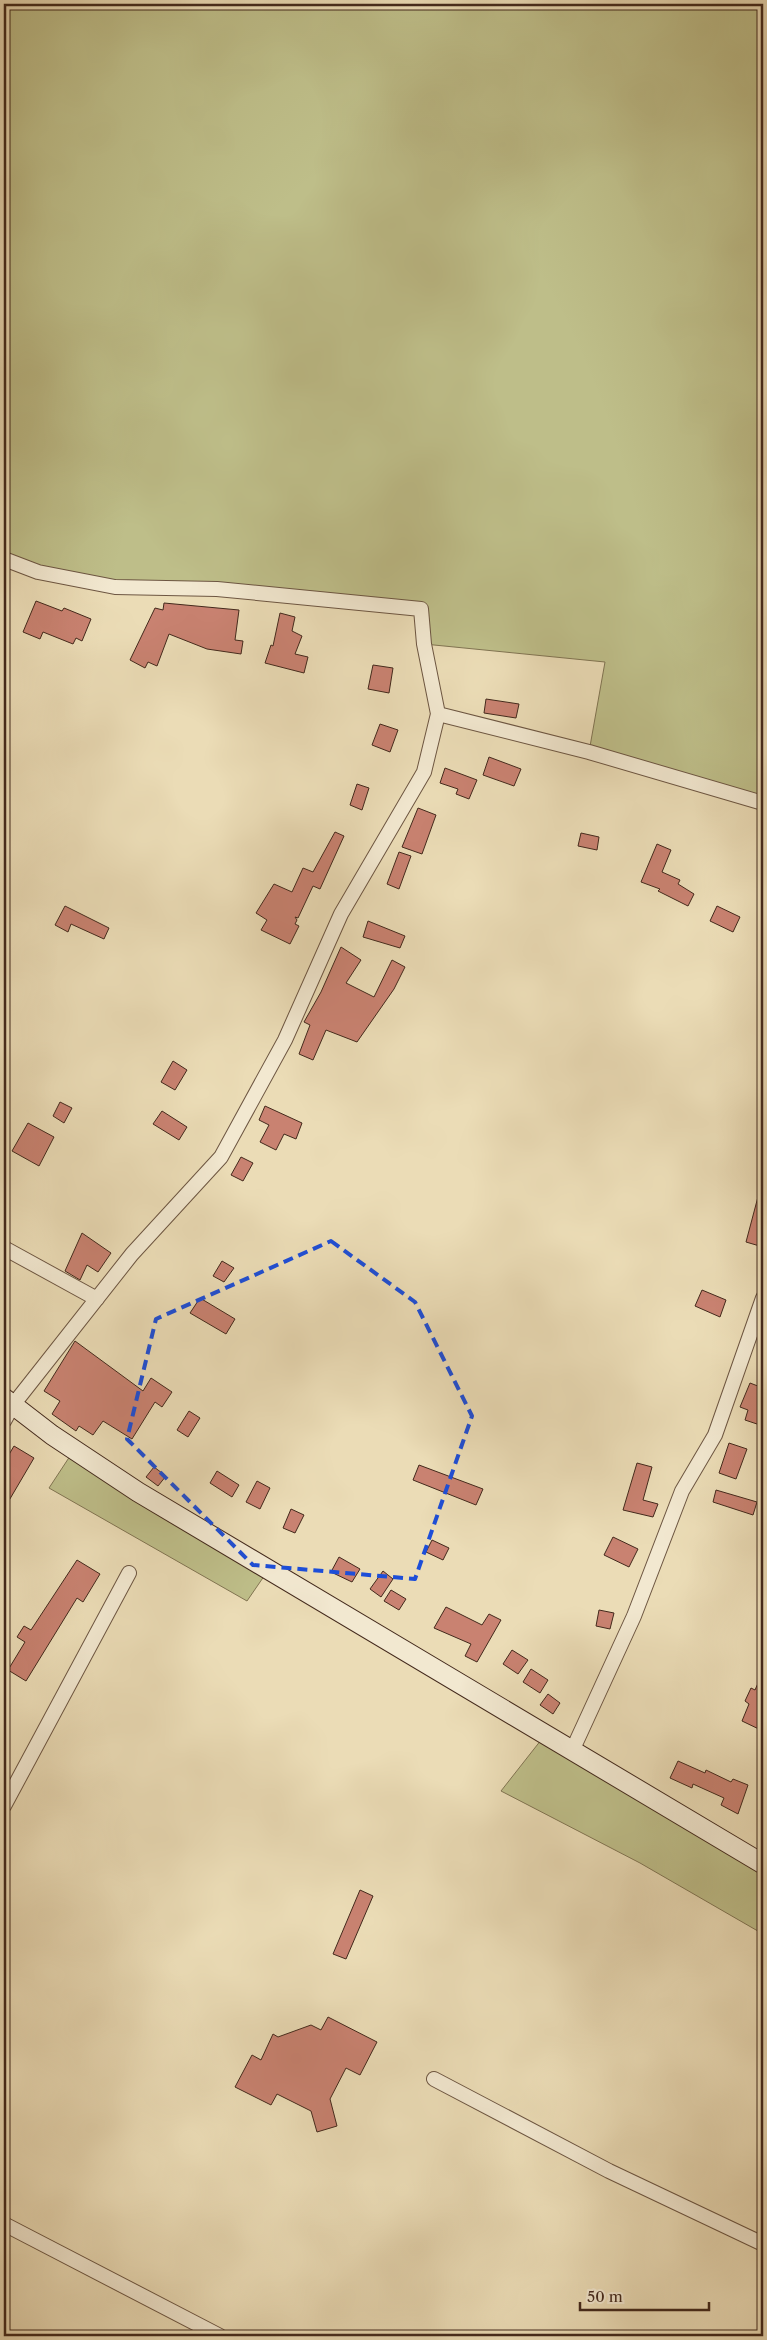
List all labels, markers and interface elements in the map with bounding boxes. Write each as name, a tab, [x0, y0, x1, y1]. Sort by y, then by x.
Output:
scale bar	[580, 2280, 708, 2312]
text: 50 m	[587, 2287, 623, 2306]

